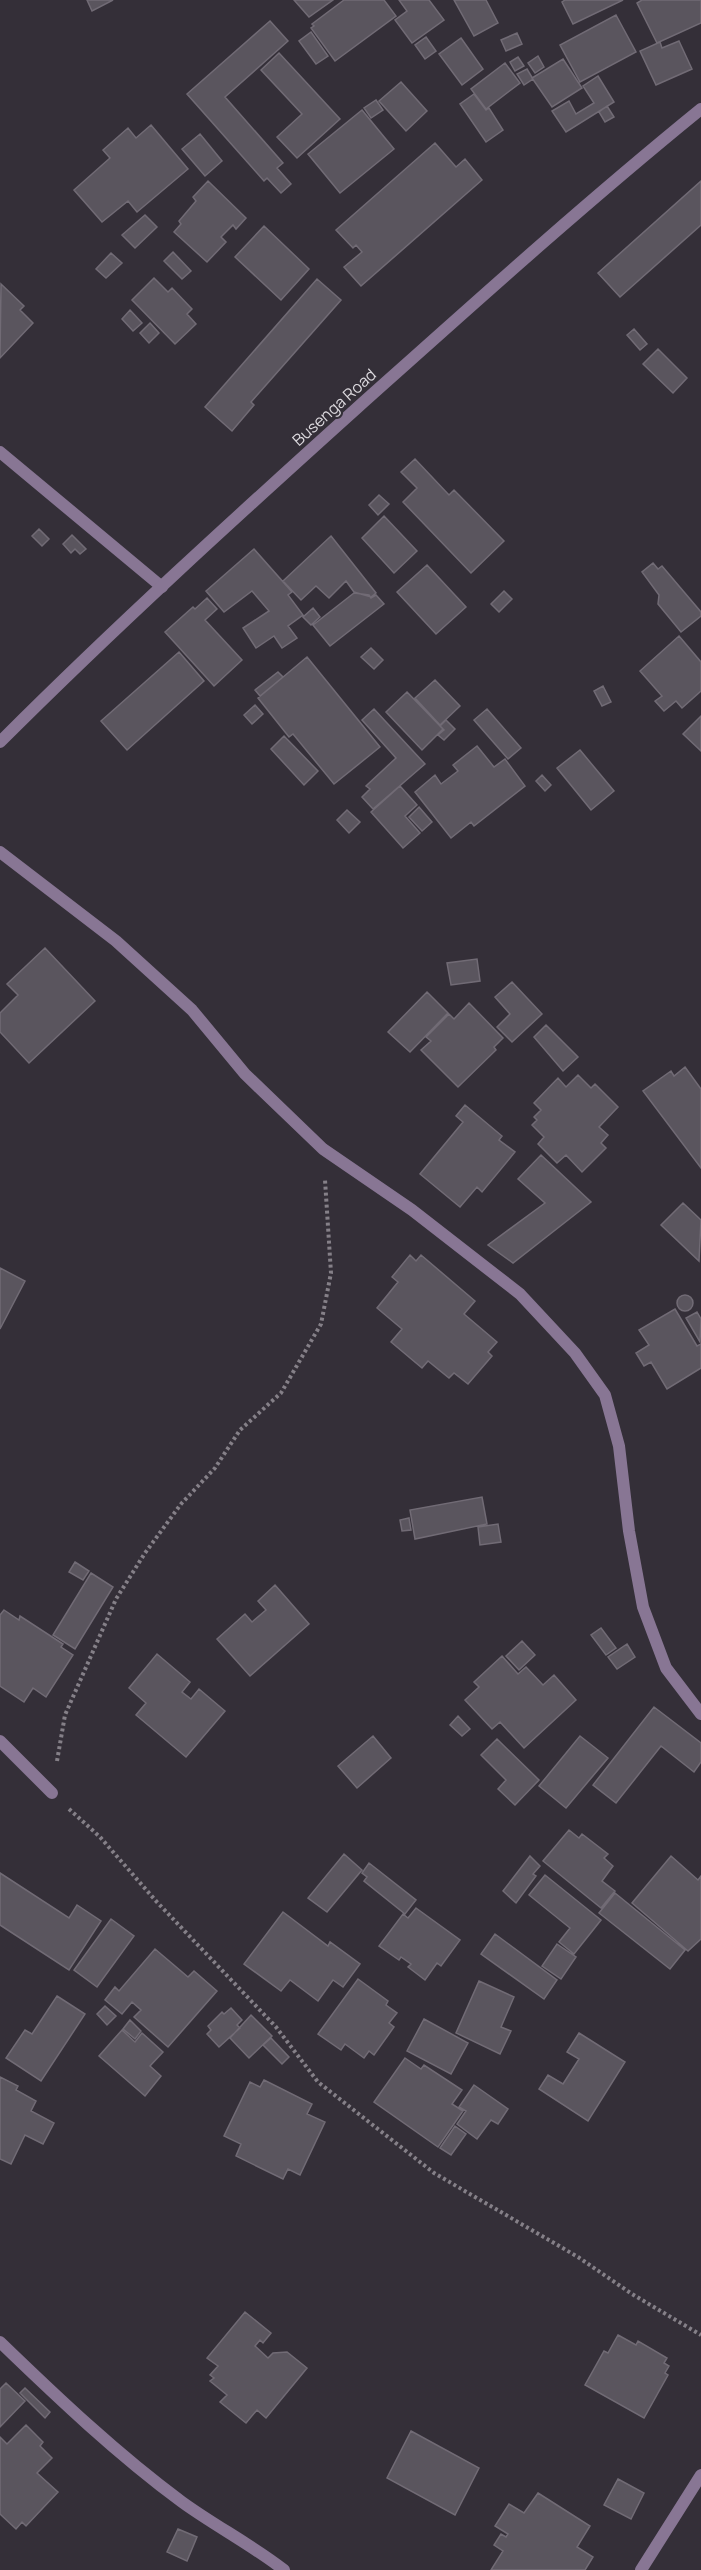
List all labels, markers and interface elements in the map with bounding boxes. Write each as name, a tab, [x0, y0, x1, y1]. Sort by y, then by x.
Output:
street label: Busenga Road	[287, 363, 381, 451]

